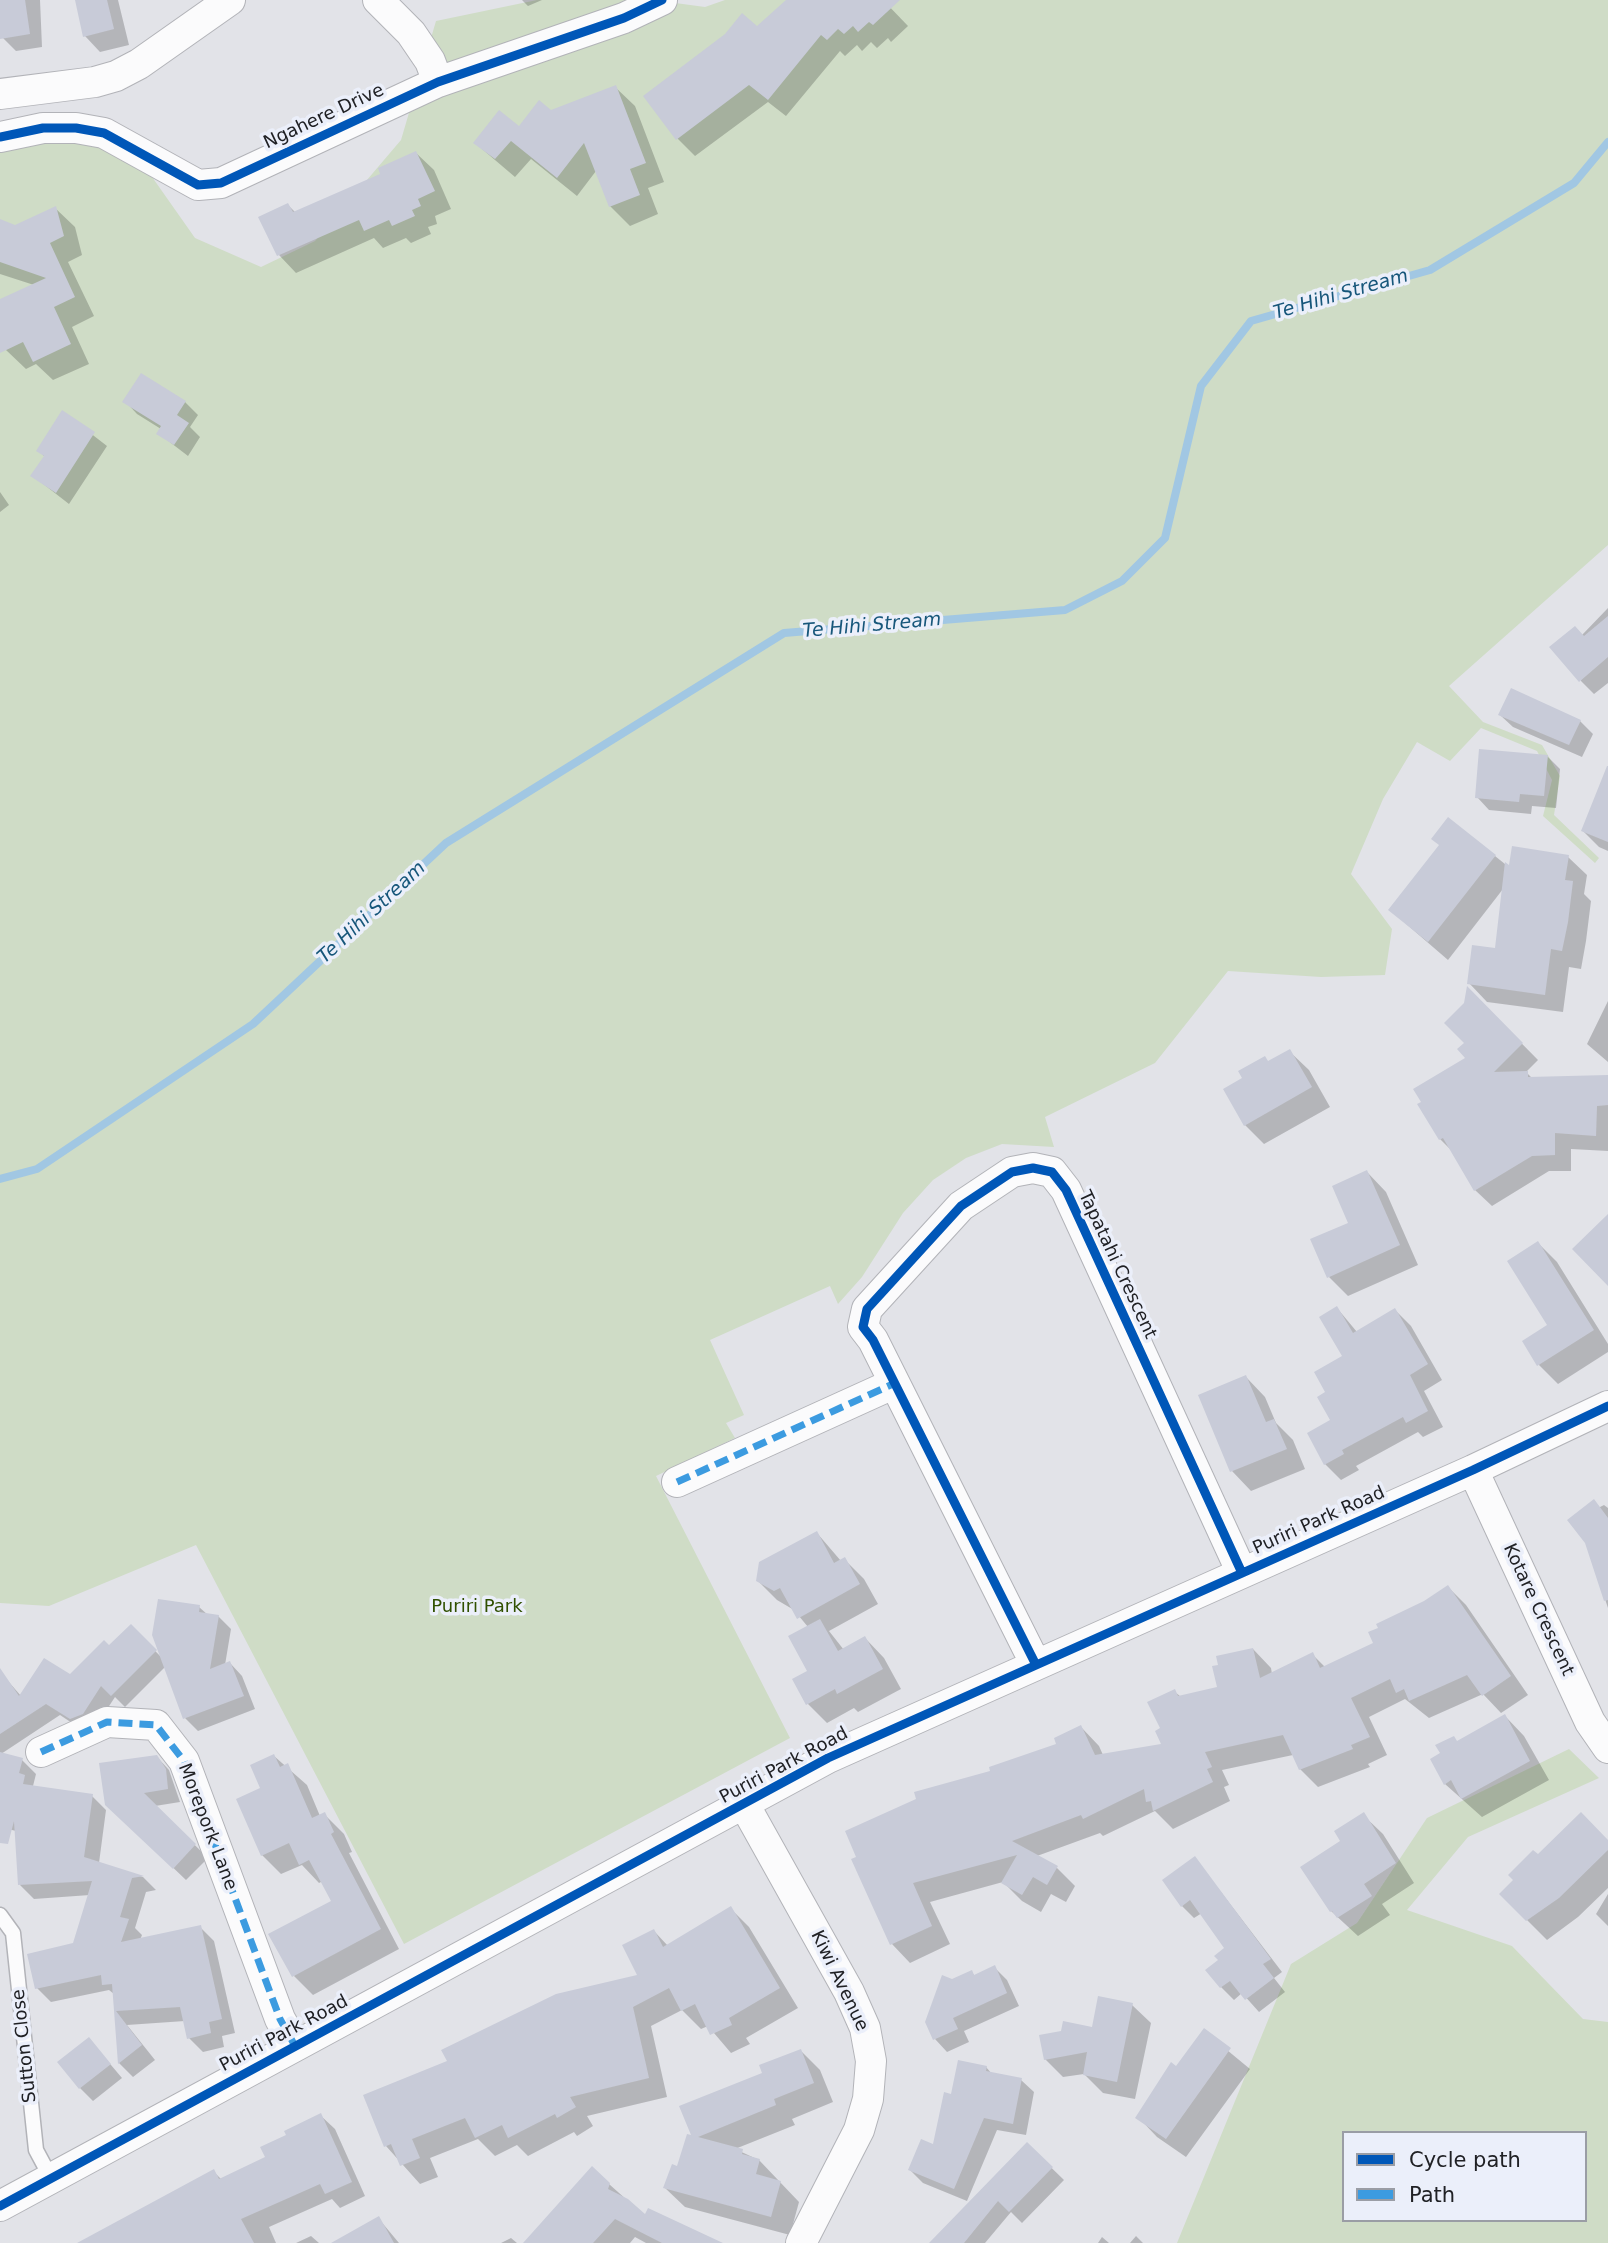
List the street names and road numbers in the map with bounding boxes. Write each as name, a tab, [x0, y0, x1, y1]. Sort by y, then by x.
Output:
street label: Ngahere Drive	[260, 80, 388, 154]
street label: Tapatahi Crescent	[1073, 1187, 1161, 1343]
street label: Puriri Park Road	[1250, 1482, 1388, 1560]
street label: Kotare Crescent	[1498, 1541, 1578, 1679]
street label: Puriri Park Road	[716, 1723, 852, 1809]
street label: Morepork Lane	[173, 1761, 241, 1893]
street label: Kiwi Avenue	[805, 1927, 873, 2035]
street label: Sutton Close	[8, 1988, 42, 2104]
street label: Puriri Park Road	[216, 1991, 352, 2077]

